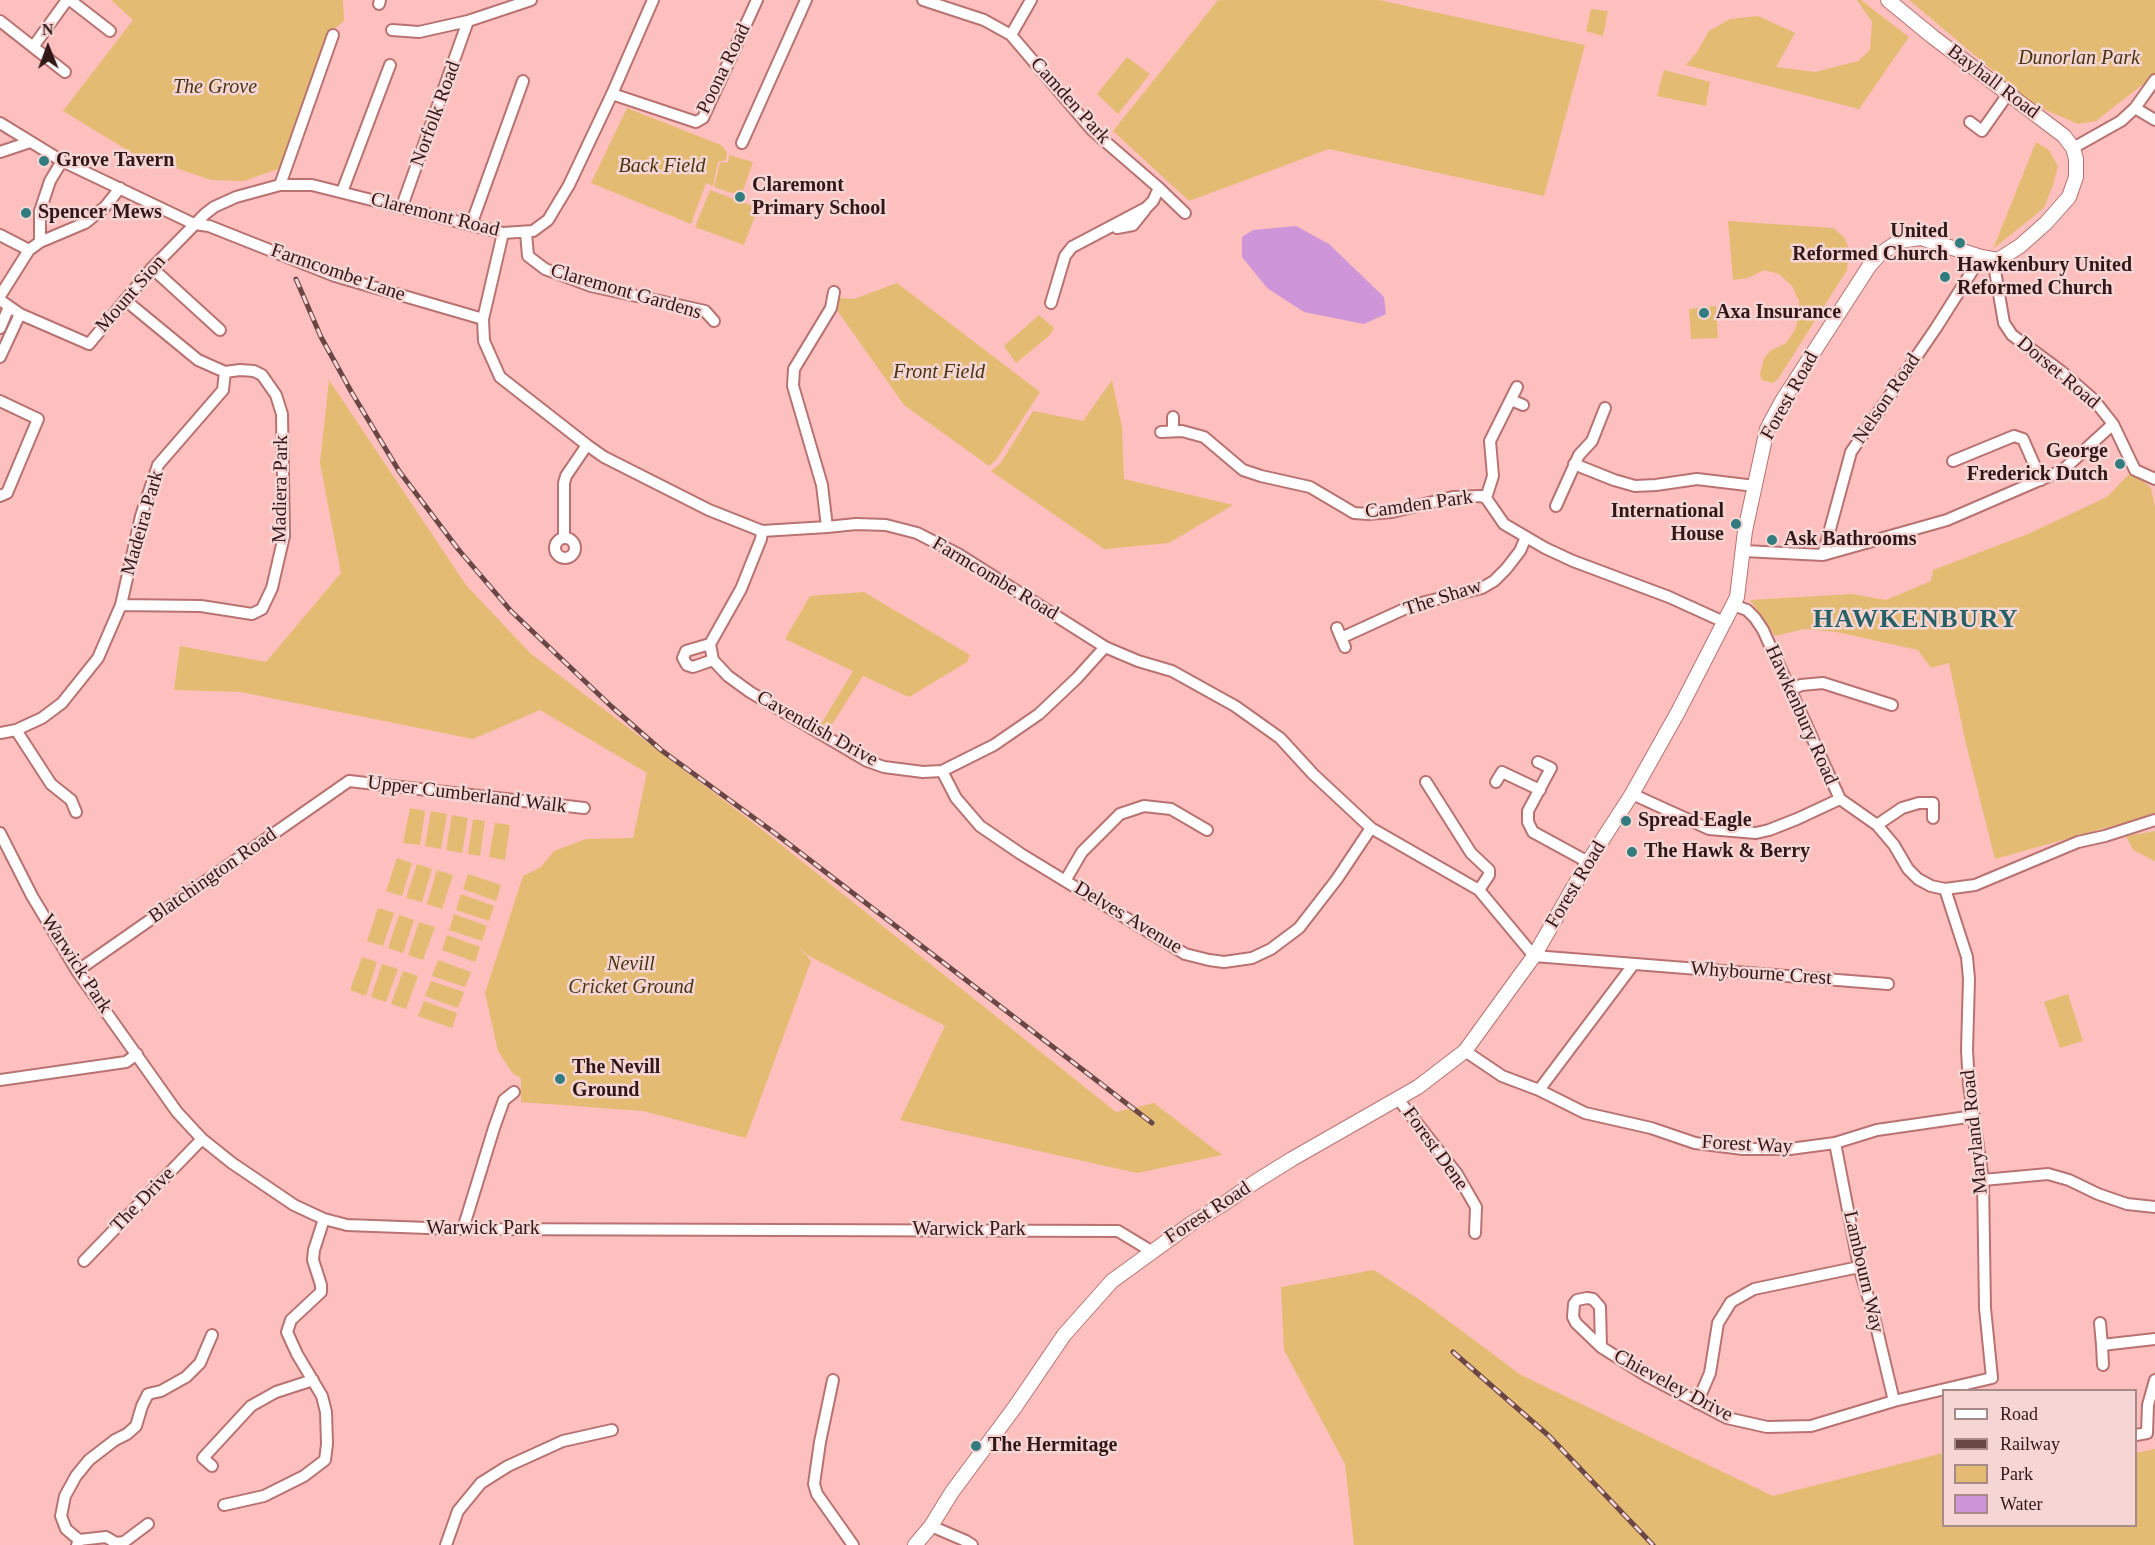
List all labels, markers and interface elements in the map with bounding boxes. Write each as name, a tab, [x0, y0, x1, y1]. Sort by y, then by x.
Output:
north arrow	[18, 18, 78, 78]
street label: Poona Road	[692, 20, 756, 118]
text: N	[42, 21, 54, 38]
street label: Bayhall Road	[1942, 39, 2044, 125]
park label: Dunorlan Park	[2018, 47, 2140, 71]
street label: Camden Park	[1025, 53, 1115, 149]
street label: Norfolk Road	[406, 58, 466, 170]
park label: The Grove	[173, 76, 257, 100]
place label: Grove Tavern	[56, 149, 174, 173]
marker: Grove Tavern	[37, 154, 51, 168]
park label: Back Field	[618, 155, 706, 179]
place label: Claremont Primary School	[752, 174, 886, 221]
street label: Claremont Road	[368, 187, 502, 243]
marker: Claremont Primary School	[733, 190, 747, 204]
place label: Spencer Mews	[38, 201, 162, 225]
marker: Spencer Mews	[19, 206, 33, 220]
place label: United Reformed Church	[1792, 220, 1948, 267]
marker: United Reformed Church	[1953, 236, 1967, 250]
street label: Farmcombe Lane	[268, 239, 408, 307]
street label: Mount Sion	[91, 250, 171, 338]
place label: Hawkenbury United Reformed Church	[1957, 254, 2132, 301]
street label: Claremont Gardens	[548, 259, 704, 325]
marker: Hawkenbury United Reformed Church	[1938, 270, 1952, 284]
place label: Axa Insurance	[1716, 301, 1841, 325]
marker: Axa Insurance	[1697, 306, 1711, 320]
street label: Dorset Road	[2012, 331, 2104, 415]
street label: Forest Road	[1756, 348, 1824, 444]
street label: Nelson Road	[1848, 349, 1926, 449]
park label: Front Field	[893, 361, 985, 385]
street label: Madiera Park	[268, 435, 294, 543]
place label: George Frederick Dutch	[1967, 440, 2108, 487]
marker: George Frederick Dutch	[2113, 457, 2127, 471]
street label: Madeira Park	[117, 468, 169, 578]
street label: Camden Park	[1364, 486, 1474, 524]
place label: International House	[1611, 500, 1724, 547]
marker: International House	[1729, 517, 1743, 531]
place label: Ask Bathrooms	[1784, 528, 1916, 552]
street label: Farmcombe Road	[928, 532, 1062, 626]
marker: Ask Bathrooms	[1765, 533, 1779, 547]
street label: The Shaw	[1401, 574, 1485, 622]
district label: HAWKENBURY	[1813, 604, 2019, 636]
street label: Hawkenbury Road	[1759, 641, 1843, 789]
street label: Cavendish Drive	[752, 686, 882, 772]
street label: Upper Cumberland Walk	[366, 771, 568, 819]
place label: Spread Eagle	[1638, 809, 1752, 833]
marker: Spread Eagle	[1619, 814, 1633, 828]
street label: Blatchington Road	[144, 823, 282, 929]
street label: Forest Road	[1541, 837, 1611, 933]
place label: The Hawk & Berry	[1644, 840, 1810, 864]
marker: The Hawk & Berry	[1625, 845, 1639, 859]
street label: Delves Avenue	[1070, 876, 1186, 960]
street label: Warwick Park	[35, 910, 117, 1018]
park label: Nevill Cricket Ground	[568, 953, 694, 1000]
street label: Whybourne Crest	[1690, 957, 1832, 991]
place label: The Nevill Ground	[572, 1056, 660, 1103]
street label: Maryland Road	[1957, 1069, 1993, 1195]
marker: The Nevill Ground	[553, 1072, 567, 1086]
street label: Forest Dene	[1397, 1103, 1473, 1195]
street label: Forest Way	[1701, 1131, 1793, 1159]
street label: The Drive	[106, 1162, 180, 1238]
street label: Forest Road	[1161, 1176, 1255, 1250]
street label: Lambourn Way	[1837, 1209, 1889, 1335]
street label: Warwick Park	[426, 1217, 540, 1241]
street label: Warwick Park	[912, 1218, 1026, 1242]
street label: Chieveley Drive	[1609, 1345, 1737, 1427]
legend	[1942, 1389, 2137, 1527]
text: Road	[2000, 1404, 2038, 1424]
place label: The Hermitage	[988, 1434, 1117, 1458]
text: Railway	[2000, 1434, 2060, 1454]
marker: The Hermitage	[969, 1439, 983, 1453]
text: Park	[2000, 1464, 2033, 1484]
text: Water	[2000, 1494, 2043, 1514]

